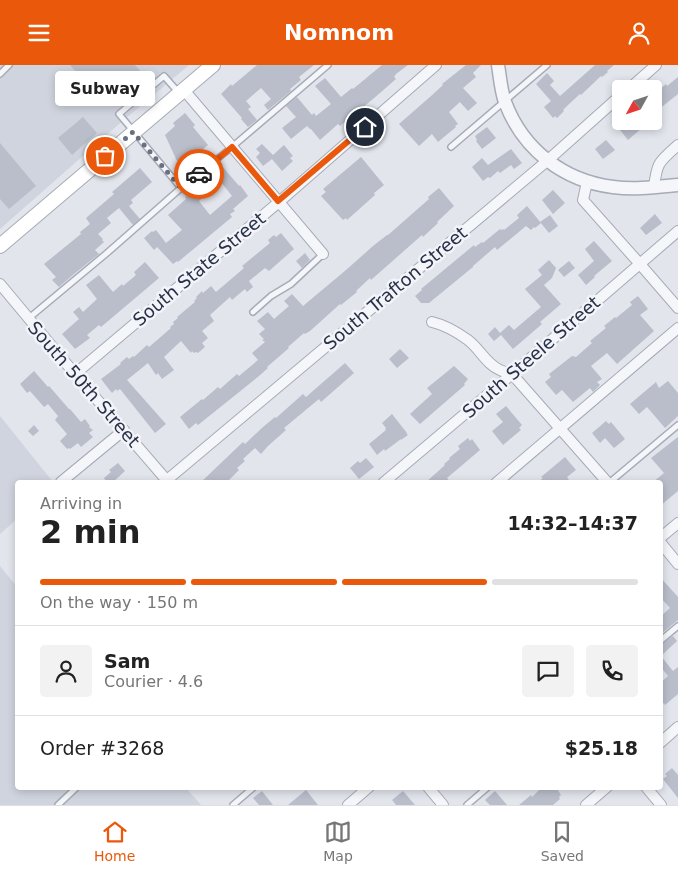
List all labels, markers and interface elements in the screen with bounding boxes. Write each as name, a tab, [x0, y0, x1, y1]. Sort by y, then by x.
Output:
icon: menu	[25, 19, 53, 47]
icon: person	[625, 19, 653, 47]
text: Nomnom	[284, 20, 394, 45]
callout: Subway	[55, 71, 155, 106]
text: Subway	[70, 79, 140, 98]
north arrow	[612, 80, 662, 130]
map controls	[612, 80, 662, 130]
pin	[344, 106, 386, 148]
icon: home	[351, 113, 379, 141]
pin	[84, 135, 126, 177]
icon: bag	[91, 142, 119, 170]
courier	[174, 149, 224, 199]
icon: car	[185, 160, 213, 188]
street label: South State Street	[129, 208, 269, 330]
street label: South Trafton Street	[319, 222, 471, 354]
street label: South Steele Street	[458, 292, 604, 422]
street label: South 50th Street	[24, 317, 144, 451]
text: Arriving in	[40, 494, 122, 513]
text: 14:32–14:37	[508, 512, 638, 534]
text: 2 min	[40, 513, 141, 551]
text: On the way · 150 m	[40, 593, 198, 612]
button: person	[40, 645, 92, 697]
button: chat	[522, 645, 574, 697]
button: phone	[586, 645, 638, 697]
text: Sam	[104, 650, 150, 672]
text: Courier · 4.6	[104, 672, 203, 691]
text: Order #3268	[40, 737, 164, 759]
text: $25.18	[565, 737, 638, 759]
tab: Home	[94, 818, 135, 864]
tab: Map	[323, 818, 353, 864]
tab: Saved	[541, 818, 584, 864]

